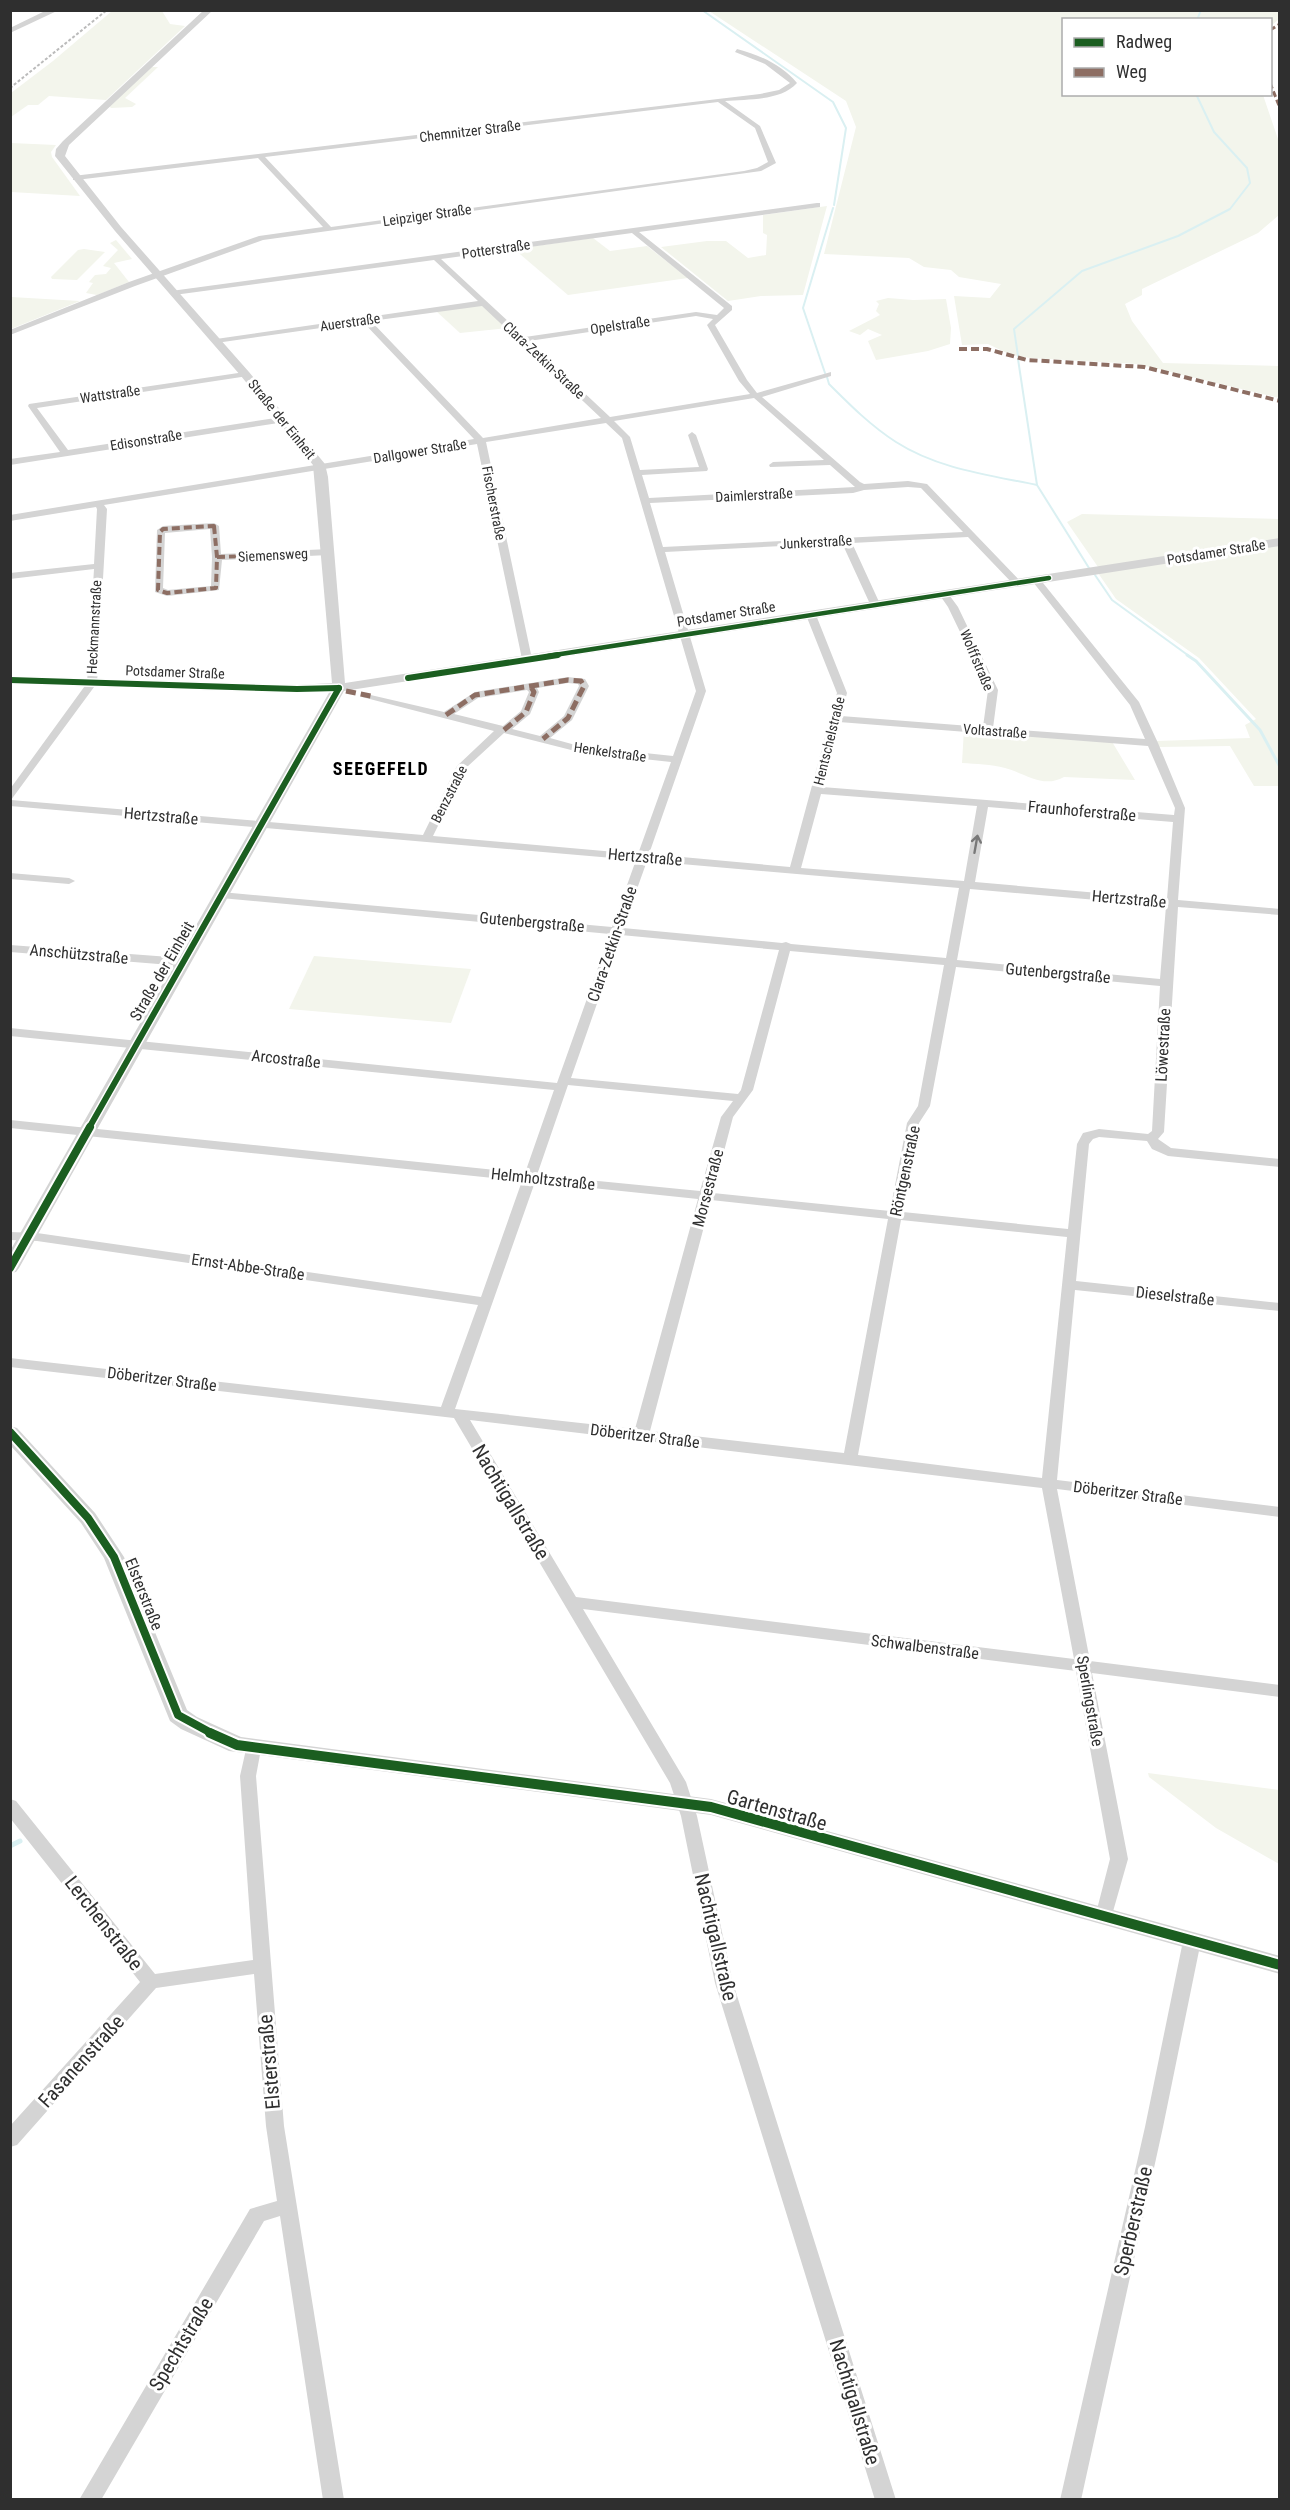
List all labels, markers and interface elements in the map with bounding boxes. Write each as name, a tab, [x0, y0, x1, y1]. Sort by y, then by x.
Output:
legend	[1062, 18, 1272, 96]
text: Radweg	[1116, 31, 1172, 52]
text: Weg	[1116, 61, 1147, 82]
street label: Chemnitzer Straße	[418, 117, 522, 145]
street label: Leipziger Straße	[382, 201, 473, 229]
street label: Potterstraße	[461, 236, 532, 262]
street label: Auerstraße	[319, 310, 382, 334]
street label: Opelstraße	[589, 313, 651, 337]
street label: Clara-Zetkin-Straße	[500, 318, 588, 402]
street label: Straße der Einheit	[245, 376, 319, 462]
street label: Wattstraße	[79, 382, 142, 406]
street label: Edisonstraße	[109, 426, 183, 454]
street label: Dallgower Straße	[372, 436, 468, 466]
street label: Fischerstraße	[479, 464, 509, 542]
street label: Daimlerstraße	[715, 485, 794, 505]
street label: Junkerstraße	[779, 532, 853, 552]
street label: Potsdamer Straße	[1166, 536, 1267, 568]
street label: Siemensweg	[238, 545, 308, 565]
street label: Heckmannstraße	[84, 579, 104, 674]
street label: Potsdamer Straße	[676, 598, 777, 630]
street label: Wolffstraße	[957, 627, 997, 693]
street label: Potsdamer Straße	[125, 662, 225, 682]
street label: Hentschelstraße	[810, 695, 848, 787]
street label: Voltastraße	[963, 721, 1028, 741]
street label: Henkelstraße	[573, 739, 648, 765]
district label: SEEGEFELD	[333, 758, 429, 779]
street label: Benzstraße	[428, 762, 470, 825]
street label: Fraunhoferstraße	[1027, 797, 1137, 825]
street label: Hertzstraße	[123, 803, 199, 829]
one-way arrow	[971, 835, 982, 855]
street label: Hertzstraße	[607, 844, 683, 870]
street label: Clara-Zetkin-Straße	[583, 884, 641, 1004]
street label: Hertzstraße	[1091, 886, 1167, 912]
street label: Gutenbergstraße	[479, 908, 585, 936]
street label: Straße der Einheit	[126, 918, 198, 1024]
street label: Anschützstraße	[29, 940, 129, 968]
street label: Gutenbergstraße	[1005, 959, 1111, 987]
street label: Löwestraße	[1152, 1008, 1174, 1082]
street label: Arcostraße	[250, 1046, 322, 1072]
street label: Röntgenstraße	[886, 1124, 924, 1218]
street label: Morsestraße	[688, 1147, 728, 1229]
street label: Helmholtzstraße	[490, 1164, 596, 1194]
street label: Ernst-Abbe-Straße	[190, 1250, 306, 1284]
street label: Dieselstraße	[1135, 1282, 1215, 1310]
street label: Döberitzer Straße	[106, 1363, 218, 1395]
street label: Döberitzer Straße	[589, 1420, 701, 1452]
street label: Nachtigallstraße	[467, 1440, 555, 1564]
street label: Döberitzer Straße	[1072, 1477, 1184, 1509]
street label: Elsterstraße	[121, 1555, 167, 1633]
street label: Schwalbenstraße	[870, 1631, 980, 1663]
street label: Sperlingstraße	[1073, 1654, 1107, 1748]
street label: Gartenstraße	[724, 1784, 830, 1836]
street label: Lerchenstraße	[60, 1871, 148, 1975]
street label: Nachtigallstraße	[690, 1871, 742, 2003]
street label: Fasanenstraße	[33, 2010, 129, 2112]
street label: Elsterstraße	[253, 2014, 285, 2110]
street label: Sperberstraße	[1109, 2164, 1157, 2278]
street label: Spechtstraße	[144, 2293, 218, 2395]
street label: Nachtigallstraße	[824, 2336, 886, 2468]

